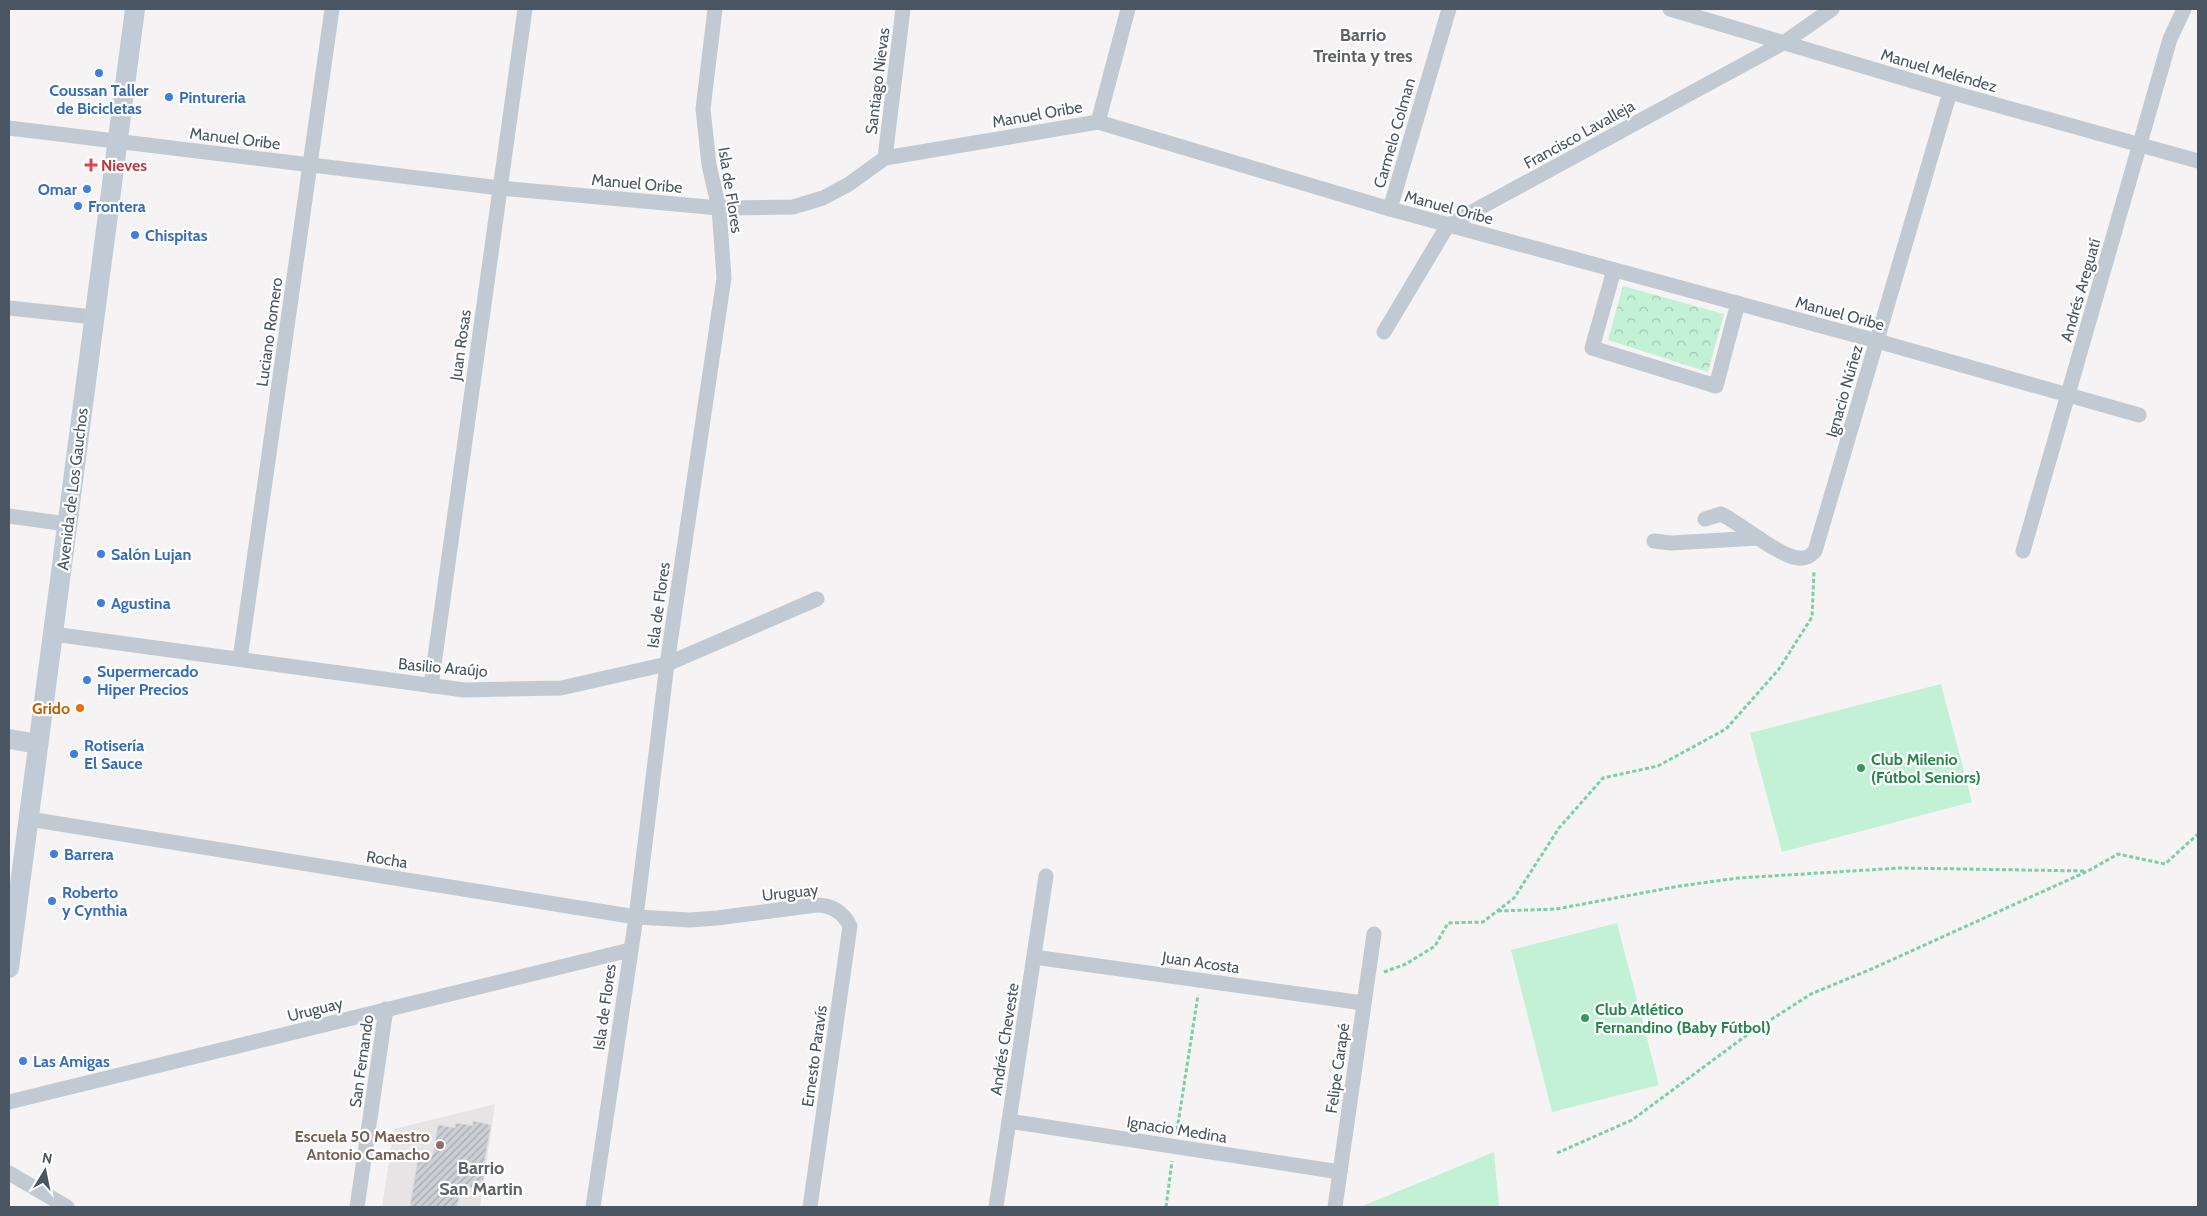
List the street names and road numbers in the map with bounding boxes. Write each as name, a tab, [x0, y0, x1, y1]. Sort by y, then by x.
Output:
street label: Santiago Nievas	[862, 26, 894, 136]
street label: Manuel Meléndez	[1879, 45, 2000, 96]
street label: Carmelo Colman	[1370, 76, 1419, 190]
street label: Francisco Lavalleja	[1521, 96, 1638, 173]
street label: Manuel Oribe	[991, 97, 1084, 132]
street label: Manuel Oribe	[189, 124, 281, 153]
street label: Isla de Flores	[714, 146, 747, 235]
street label: Manuel Oribe	[591, 170, 683, 197]
street label: Manuel Oribe	[1402, 187, 1495, 228]
street label: Andrés Areguatí	[2057, 236, 2104, 344]
street label: Luciano Romero	[252, 276, 287, 388]
street label: Manuel Oribe	[1793, 293, 1886, 334]
street label: Juan Rosas	[446, 308, 475, 383]
street label: Ignacio Núñez	[1822, 342, 1867, 440]
street label: Avenida de Los Gauchos	[53, 406, 92, 571]
street label: Isla de Flores	[643, 560, 674, 649]
street label: Basilio Araújo	[397, 654, 489, 681]
street label: Rocha	[365, 847, 409, 872]
street label: Uruguay	[761, 880, 819, 905]
street label: Juan Acosta	[1160, 948, 1241, 977]
street label: Isla de Flores	[589, 962, 620, 1051]
street label: Andrés Cheveste	[986, 981, 1023, 1097]
street label: Uruguay	[285, 993, 345, 1026]
street label: Ernesto Paravís	[798, 1004, 831, 1108]
street label: San Fernando	[346, 1013, 377, 1109]
street label: Felipe Carapé	[1322, 1022, 1353, 1114]
street label: Ignacio Medina	[1125, 1112, 1229, 1147]

